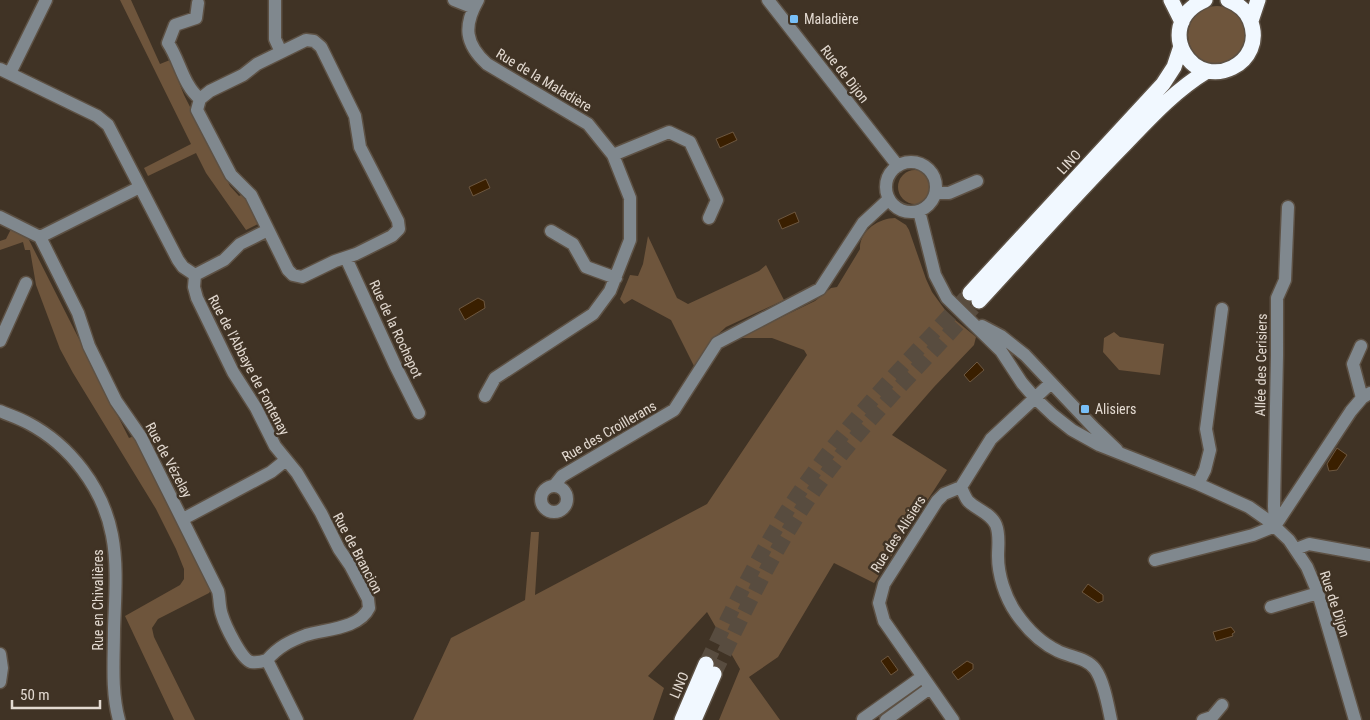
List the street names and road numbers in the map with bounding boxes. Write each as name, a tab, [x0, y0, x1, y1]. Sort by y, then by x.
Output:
street label: Rue de Dijon	[817, 42, 873, 106]
street label: Rue de la Maladière	[493, 45, 595, 115]
street label: LINO	[1054, 147, 1084, 177]
street label: Rue de la Rochepot	[366, 278, 426, 380]
street label: Rue de l'Abbaye de Fontenay	[205, 292, 293, 438]
street label: Allée des Cerisiers	[1252, 314, 1270, 416]
street label: Rue des Croillerans	[559, 398, 659, 464]
street label: Rue de Vézelay	[142, 420, 196, 501]
street label: Rue des Alisiers	[867, 493, 929, 575]
street label: Rue de Brancion	[330, 510, 386, 596]
street label: Rue en Chivalières	[90, 549, 106, 651]
street label: Rue de Dijon	[1317, 569, 1353, 639]
street label: LINO	[666, 669, 692, 701]

